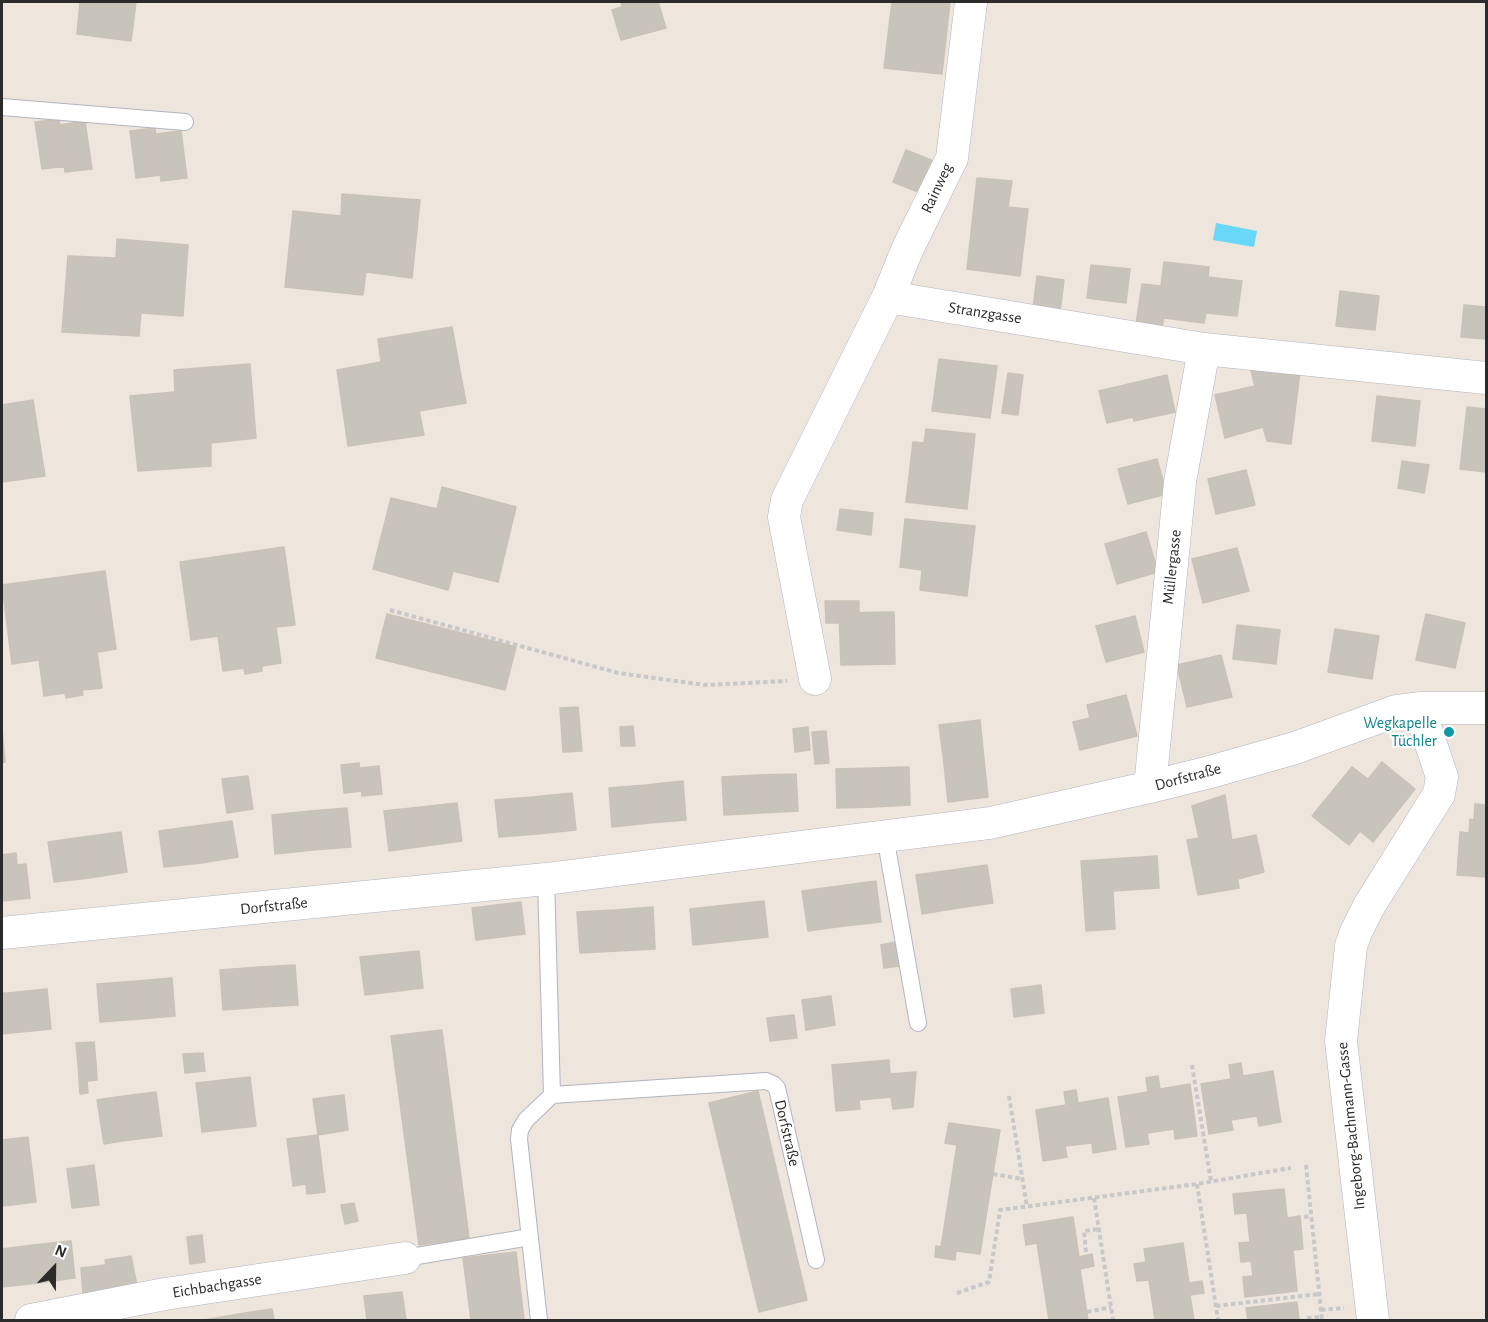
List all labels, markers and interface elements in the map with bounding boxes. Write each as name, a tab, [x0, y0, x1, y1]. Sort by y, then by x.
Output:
street label: Rainweg	[917, 160, 957, 216]
street label: Stranzgasse	[947, 298, 1023, 328]
street label: Müllergasse	[1159, 529, 1185, 605]
place label: Wegkapelle Tüchler	[1363, 713, 1437, 751]
marker: Wegkapelle Tüchler	[1442, 725, 1456, 739]
street label: Dorfstraße	[1153, 759, 1223, 795]
street label: Dorfstraße	[239, 893, 309, 919]
street label: Ingeborg-Bachmann-Gasse	[1333, 1041, 1369, 1211]
street label: Dorfstraße	[770, 1098, 804, 1168]
north arrow	[24, 1238, 84, 1298]
text: N	[53, 1242, 69, 1261]
street label: Eichbachgasse	[171, 1269, 263, 1303]

